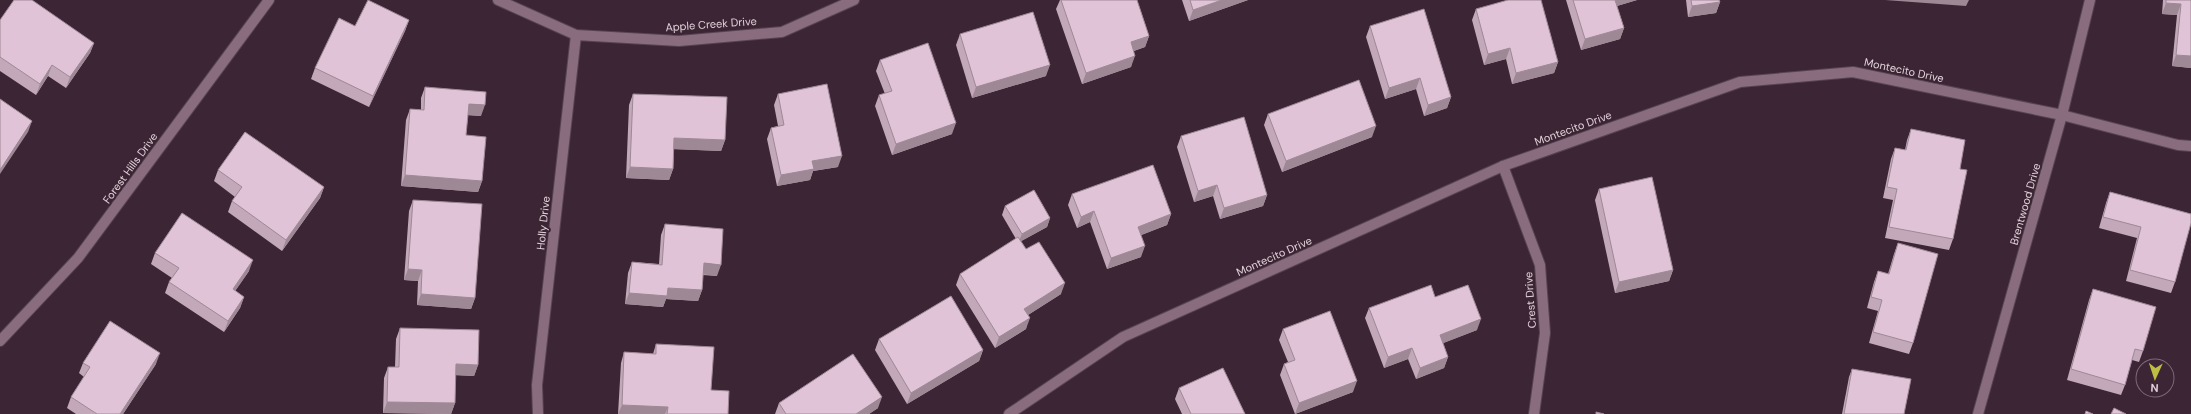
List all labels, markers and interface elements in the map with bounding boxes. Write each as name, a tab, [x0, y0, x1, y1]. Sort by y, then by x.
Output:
street label: Apple Creek Drive	[665, 14, 757, 34]
street label: Montecito Drive	[1863, 55, 1945, 85]
street label: Montecito Drive	[1533, 108, 1613, 148]
street label: Forest Hills Drive	[100, 130, 160, 206]
street label: Brentwood Drive	[2007, 161, 2043, 247]
street label: Holly Drive	[533, 195, 553, 251]
street label: Montecito Drive	[1234, 233, 1314, 279]
street label: Crest Drive	[1521, 271, 1539, 329]
north arrow	[2135, 358, 2175, 398]
text: N	[2150, 381, 2159, 395]

